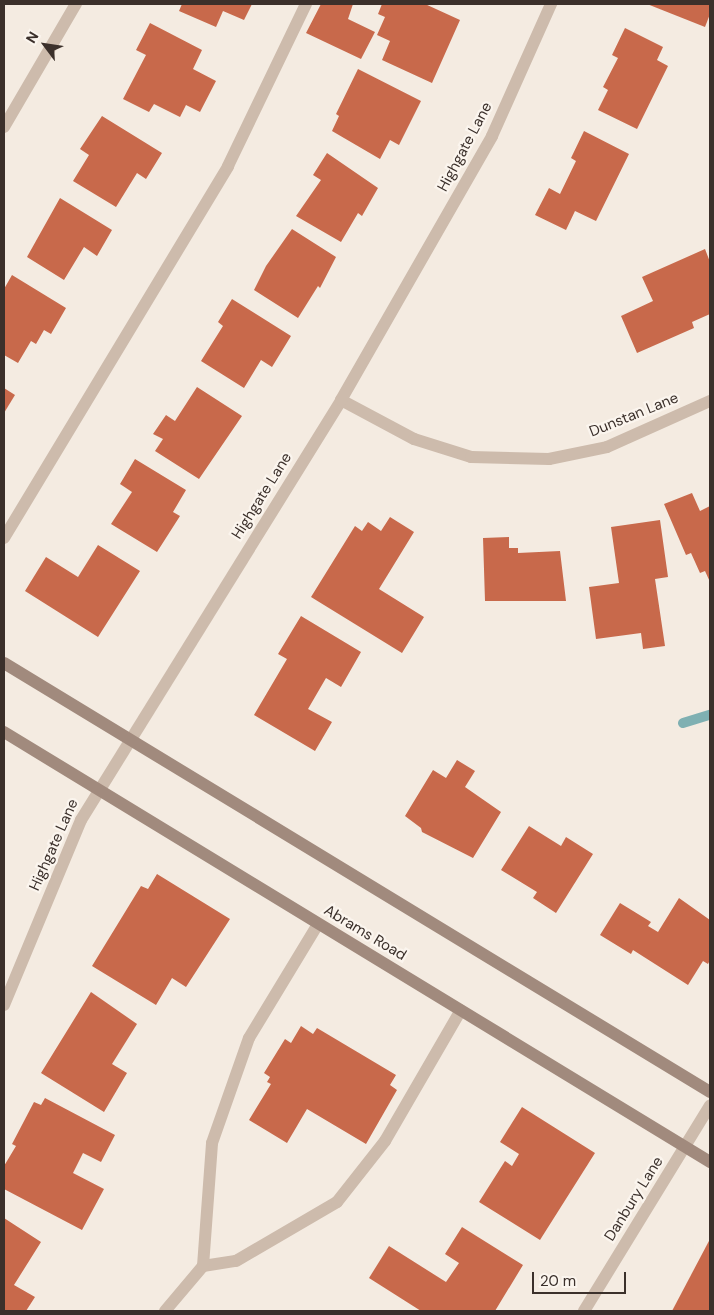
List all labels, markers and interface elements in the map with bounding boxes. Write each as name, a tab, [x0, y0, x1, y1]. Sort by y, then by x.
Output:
north arrow	[20, 20, 70, 70]
text: N	[22, 28, 42, 46]
street label: Highgate Lane	[434, 99, 496, 195]
street label: Dunstan Lane	[587, 389, 681, 441]
street label: Highgate Lane	[228, 449, 296, 543]
street label: Highgate Lane	[26, 796, 82, 894]
street label: Abrams Road	[321, 901, 409, 965]
street label: Danbury Lane	[601, 1153, 667, 1245]
scale bar	[534, 1262, 628, 1294]
text: 20 m	[540, 1271, 576, 1291]

